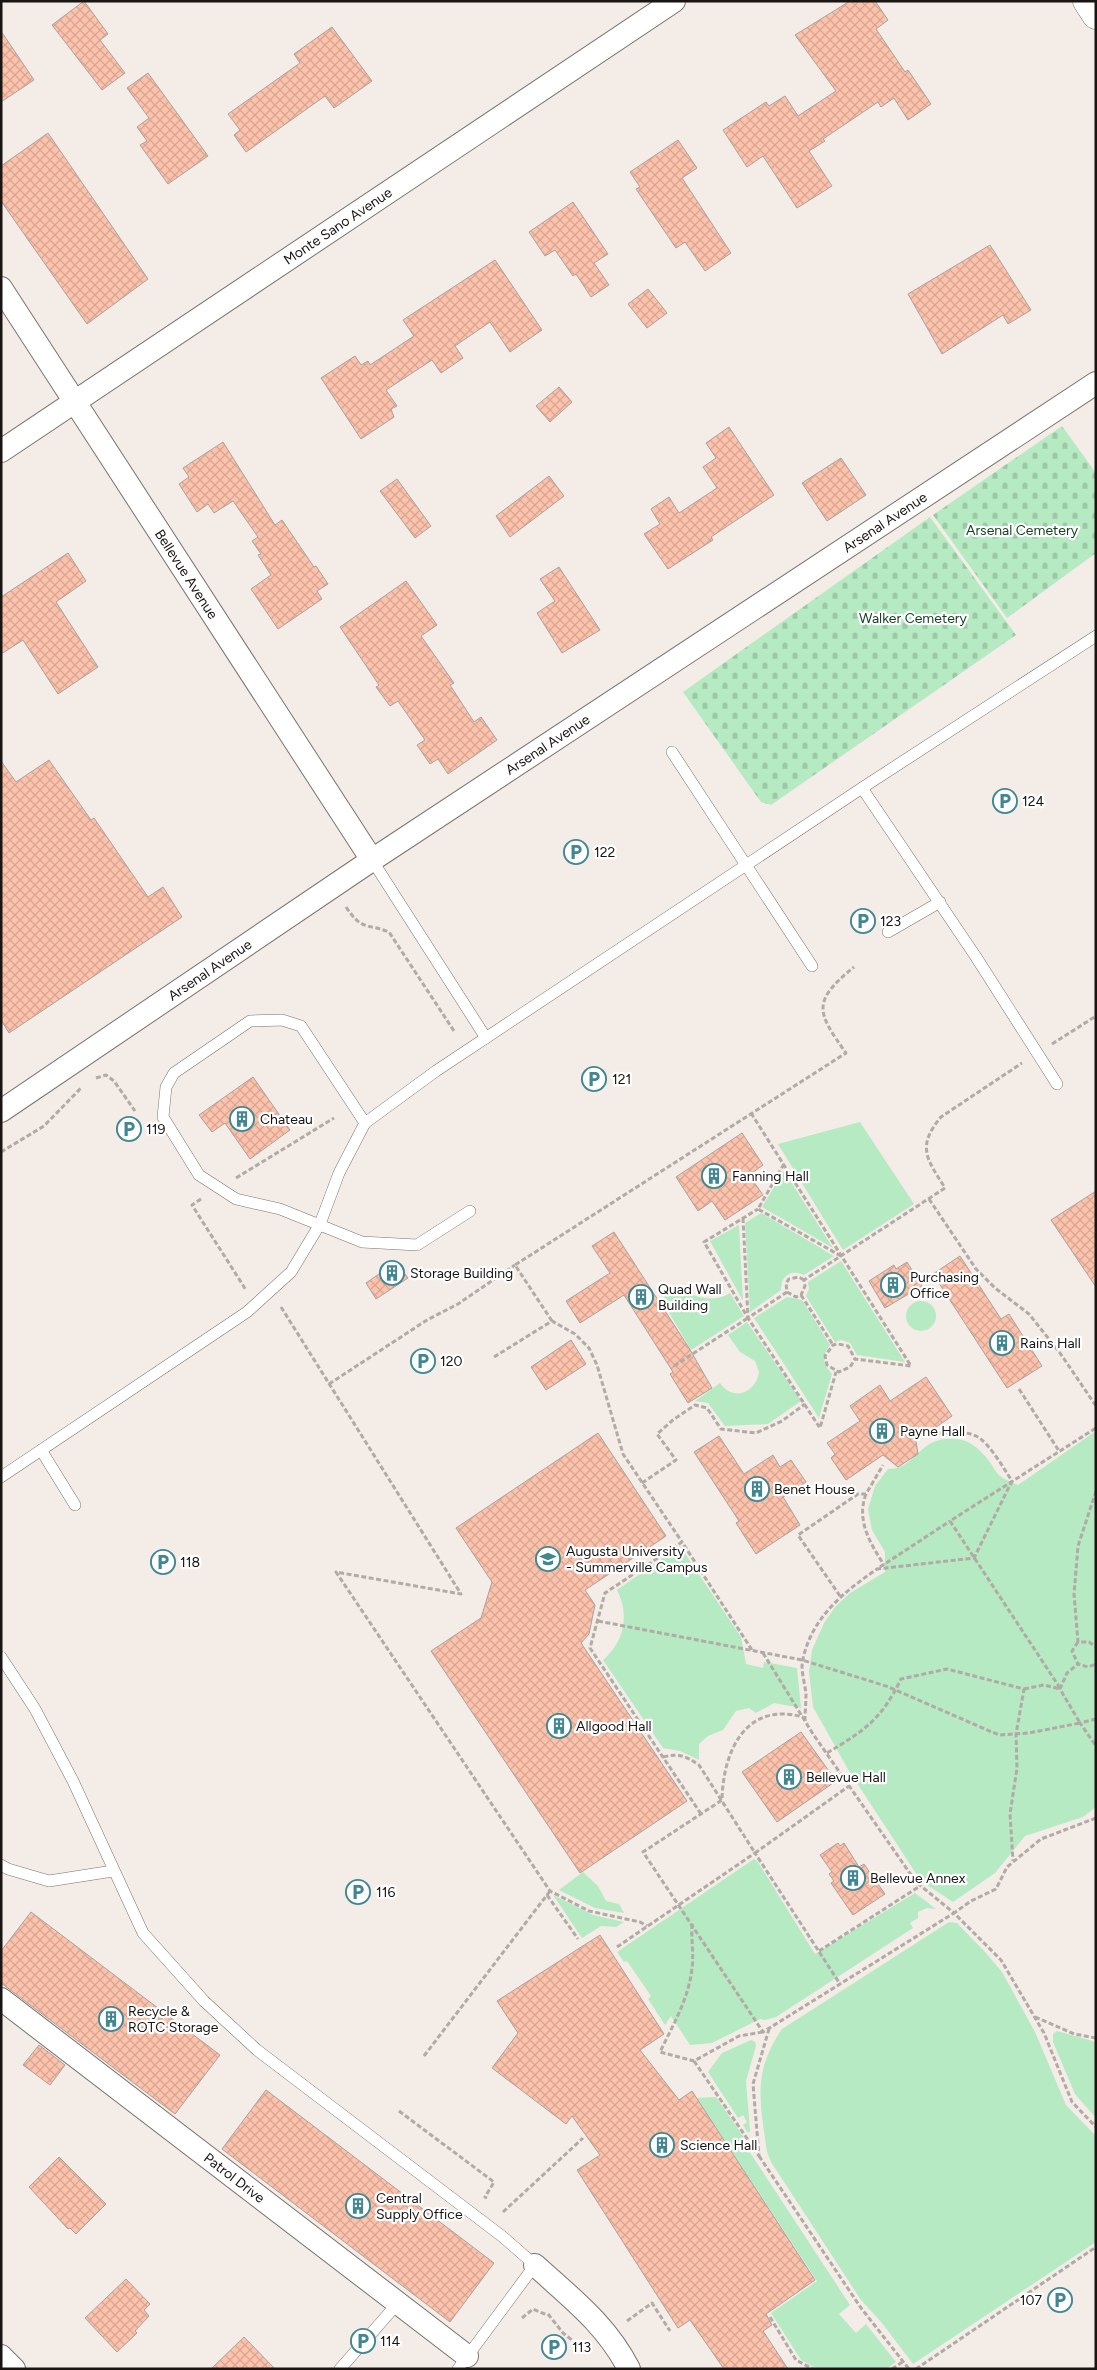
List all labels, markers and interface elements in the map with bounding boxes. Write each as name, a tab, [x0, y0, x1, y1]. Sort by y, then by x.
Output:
street label: Monte Sano Avenue	[280, 183, 395, 268]
street label: Arsenal Avenue	[839, 488, 930, 556]
park label: Arsenal Cemetery	[966, 522, 1079, 539]
street label: Bellevue Avenue	[151, 526, 222, 622]
park label: Walker Cemetery	[859, 610, 968, 627]
street label: Arsenal Avenue	[502, 710, 593, 778]
parking icon: 124	[992, 788, 1018, 814]
place label: 124	[1022, 793, 1045, 810]
parking icon: 122	[563, 839, 589, 865]
place label: 122	[594, 844, 615, 861]
parking icon: 123	[850, 908, 876, 934]
place label: 123	[880, 913, 901, 930]
street label: Arsenal Avenue	[165, 935, 255, 1004]
parking icon: 121	[581, 1066, 607, 1092]
place label: 121	[612, 1071, 631, 1088]
building icon: Chateau	[229, 1106, 255, 1132]
place label: Chateau	[260, 1111, 313, 1128]
parking icon: 119	[116, 1116, 142, 1142]
place label: 119	[146, 1121, 166, 1138]
building icon: Fanning Hall	[701, 1163, 727, 1189]
place label: Fanning Hall	[732, 1168, 809, 1185]
building icon: Storage Building	[379, 1260, 405, 1286]
place label: Storage Building	[410, 1265, 513, 1282]
place label: Purchasing Office	[910, 1269, 979, 1302]
building icon: Purchasing Office	[880, 1272, 906, 1298]
place label: Quad Wall Building	[658, 1281, 722, 1314]
building icon: Quad Wall Building	[628, 1284, 654, 1310]
building icon: Rains Hall	[989, 1330, 1015, 1356]
place label: Rains Hall	[1020, 1335, 1081, 1352]
parking icon: 120	[410, 1348, 436, 1374]
place label: 120	[440, 1353, 463, 1370]
building icon: Payne Hall	[869, 1418, 895, 1444]
place label: Payne Hall	[900, 1423, 965, 1440]
building icon: Benet House	[744, 1476, 770, 1502]
place label: Benet House	[774, 1481, 855, 1498]
place label: Augusta University - Summerville Campus	[566, 1543, 707, 1576]
school or university icon: Augusta University - Summerville Campus	[535, 1546, 561, 1572]
parking icon: 118	[150, 1549, 176, 1575]
place label: 118	[180, 1554, 200, 1571]
building icon: Allgood Hall	[546, 1713, 572, 1739]
place label: Allgood Hall	[576, 1718, 652, 1735]
building icon: Bellevue Hall	[776, 1764, 802, 1790]
place label: Bellevue Hall	[806, 1769, 886, 1786]
building icon: Bellevue Annex	[840, 1865, 866, 1891]
place label: Bellevue Annex	[870, 1870, 966, 1887]
parking icon: 116	[345, 1879, 371, 1905]
place label: 116	[376, 1884, 396, 1901]
place label: Recycle & ROTC Storage	[128, 2003, 219, 2036]
building icon: Recycle & ROTC Storage	[98, 2006, 124, 2032]
building icon: Science Hall	[649, 2132, 675, 2158]
place label: Science Hall	[680, 2137, 757, 2154]
street label: Patrol Drive	[201, 2149, 268, 2207]
place label: Central Supply Office	[376, 2190, 463, 2223]
building icon: Central Supply Office	[345, 2193, 371, 2219]
parking icon: 107	[1047, 2287, 1073, 2313]
place label: 107	[1020, 2292, 1042, 2309]
parking icon: 114	[350, 2328, 376, 2354]
place label: 114	[380, 2333, 401, 2350]
parking icon: 113	[541, 2334, 567, 2360]
place label: 113	[572, 2339, 591, 2356]

